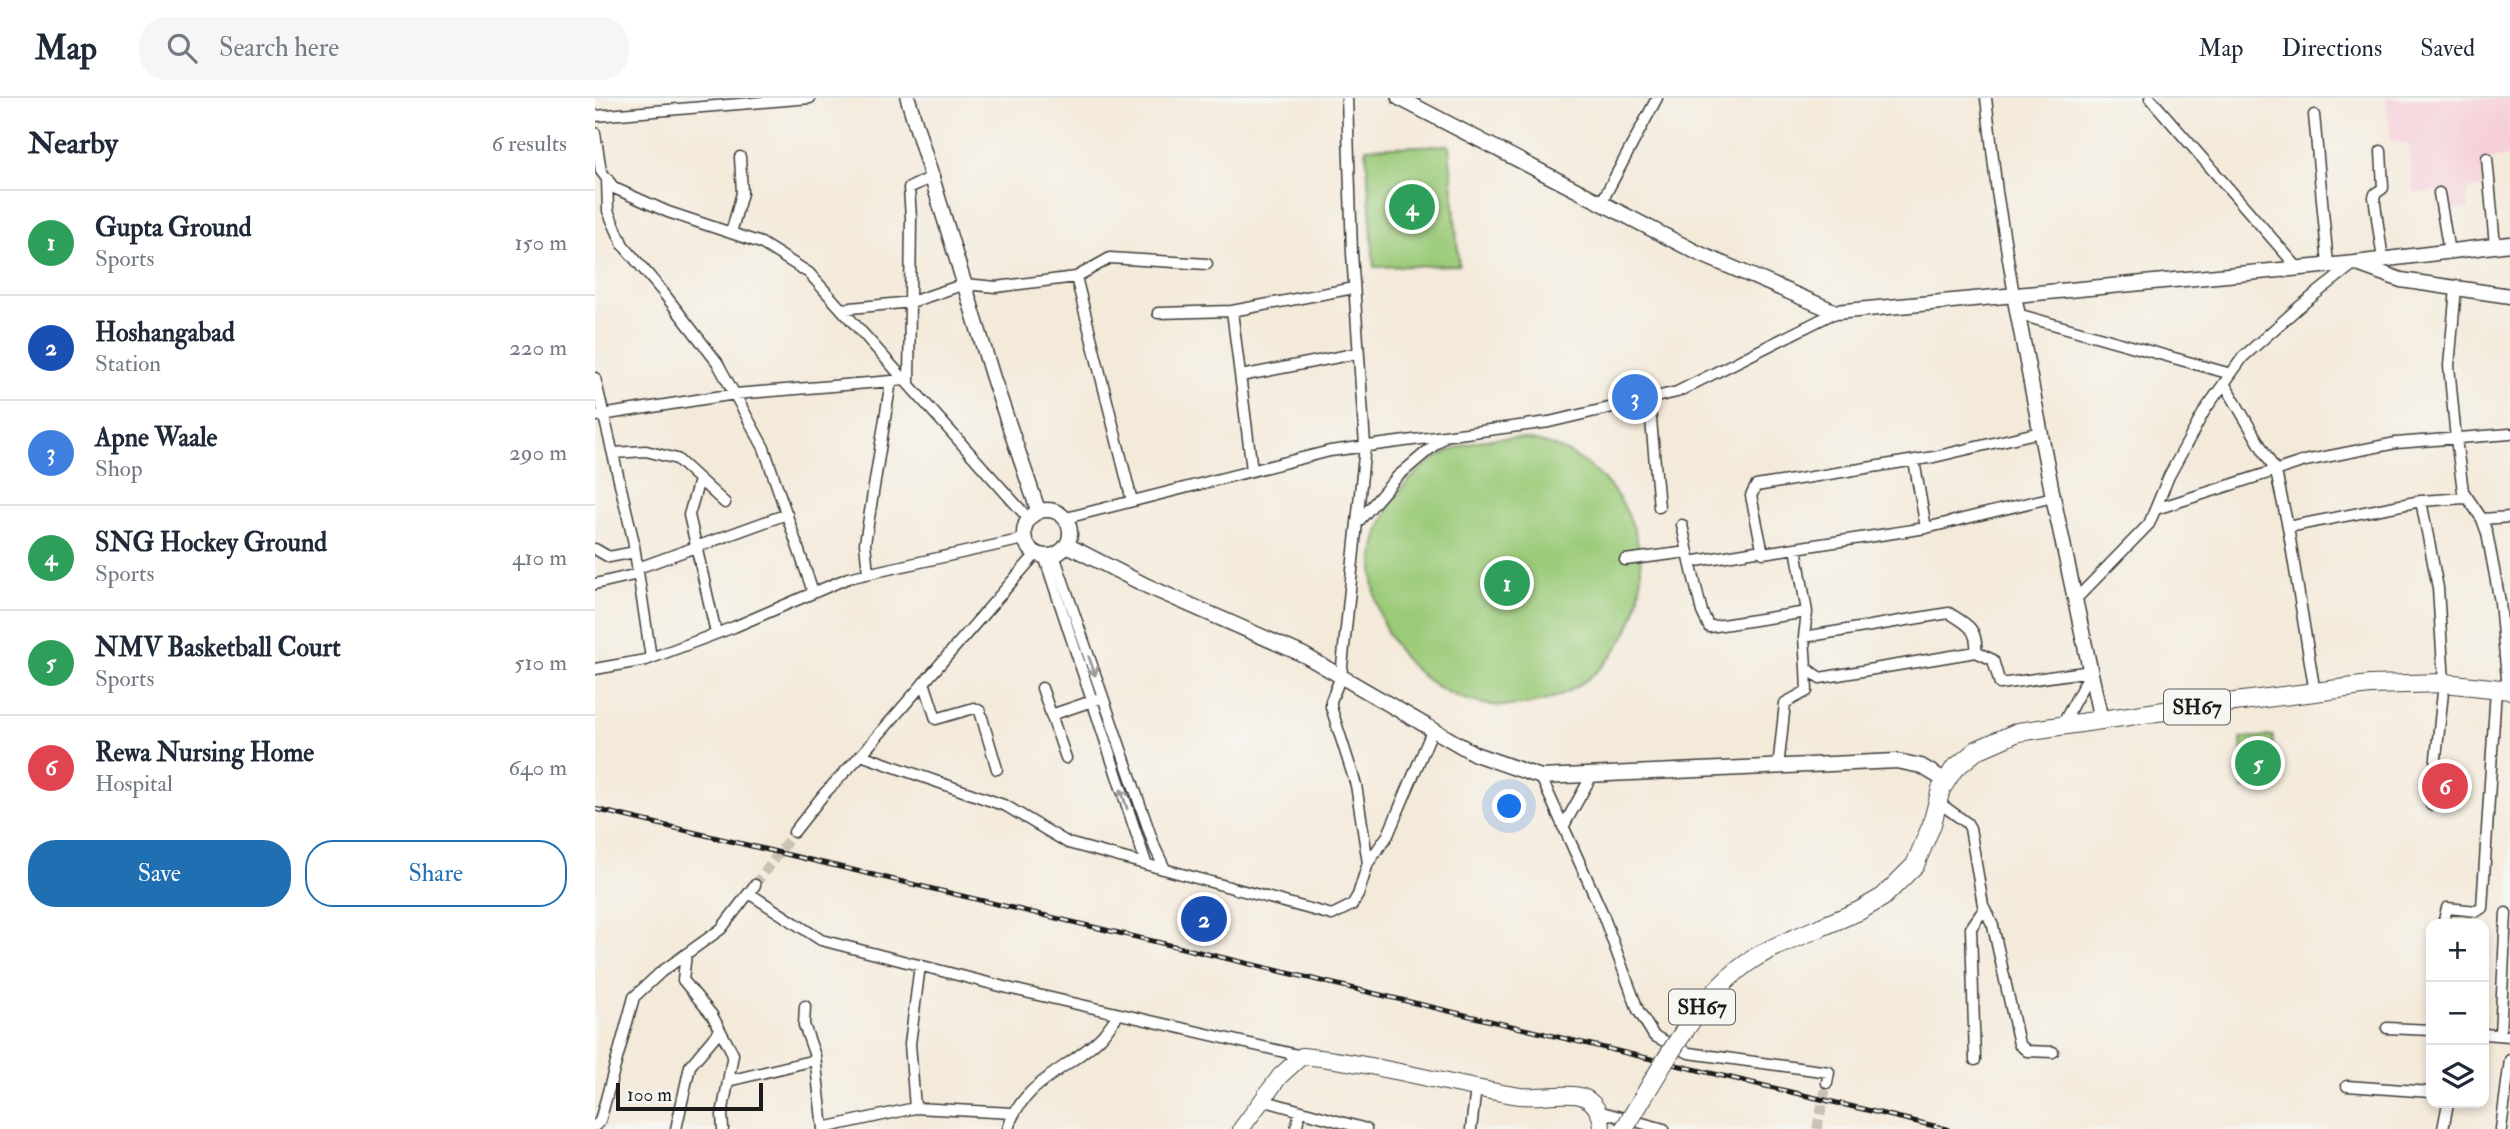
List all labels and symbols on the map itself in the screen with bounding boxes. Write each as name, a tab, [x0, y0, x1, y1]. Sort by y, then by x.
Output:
pin: 4	[1389, 181, 1435, 233]
pin: 3	[1612, 371, 1658, 423]
pin: 1	[1484, 557, 1530, 609]
one-way arrow	[1086, 655, 1099, 677]
road number: SH67	[2164, 690, 2230, 724]
pin: 5	[2235, 737, 2281, 789]
pin: 6	[2422, 760, 2468, 812]
one-way arrow	[1117, 788, 1129, 810]
your location	[1492, 789, 1526, 823]
pin: 2	[1181, 893, 1227, 945]
road number: SH67	[1669, 990, 1735, 1024]
scale bar	[616, 1080, 763, 1112]

